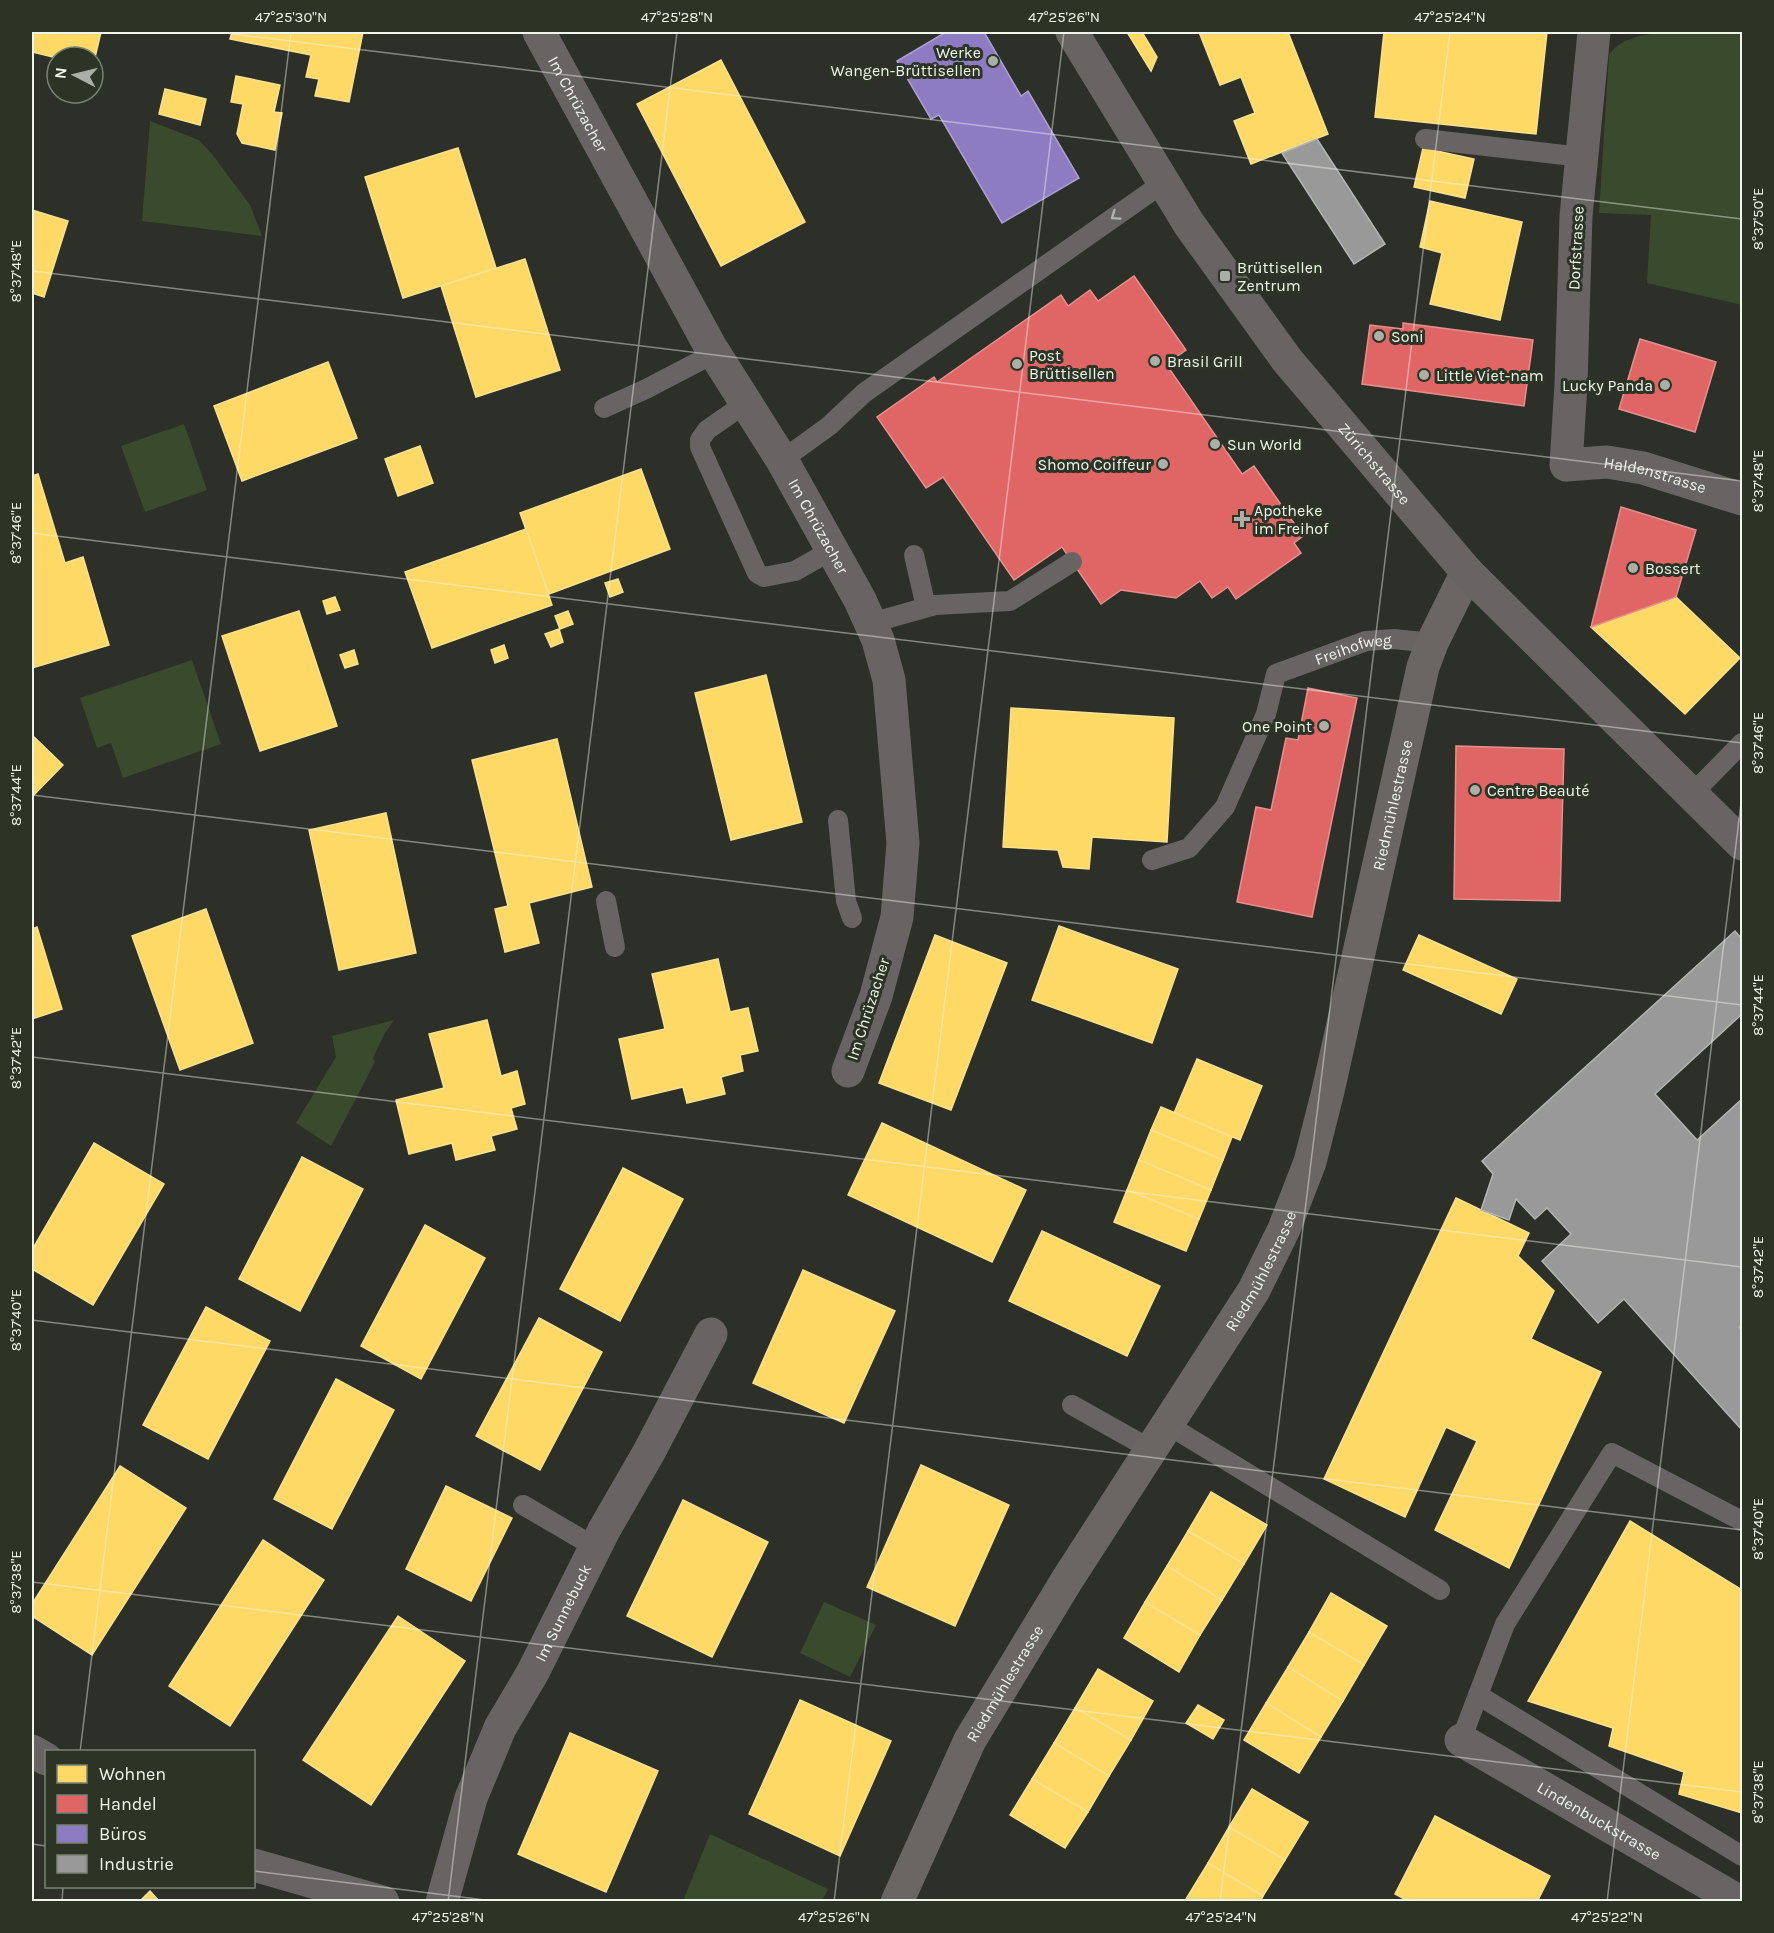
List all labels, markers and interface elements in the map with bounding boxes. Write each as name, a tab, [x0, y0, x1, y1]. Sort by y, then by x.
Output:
text: 47°25'30"N	[255, 8, 327, 26]
text: 47°25'28"N	[641, 8, 713, 26]
text: 47°25'26"N	[1028, 8, 1100, 26]
text: 47°25'24"N	[1414, 8, 1486, 26]
place label: Werke Wangen-Brüttisellen	[831, 43, 981, 80]
north arrow	[45, 45, 105, 105]
street label: Im Chrüzacher	[544, 53, 612, 156]
marker: Werke Wangen-Brüttisellen	[986, 54, 1000, 68]
text: N	[50, 66, 71, 80]
text: 8°37'50"E	[1749, 188, 1767, 250]
street label: Dorfstrasse	[1564, 205, 1588, 291]
one-way arrow	[1110, 209, 1121, 220]
text: 8°37'48"E	[7, 240, 25, 302]
place label: Brüttisellen Zentrum	[1237, 258, 1323, 295]
marker: Brüttisellen Zentrum	[1218, 269, 1232, 283]
place label: Soni	[1391, 327, 1424, 346]
marker: Soni	[1372, 329, 1386, 343]
place label: Post Brüttisellen	[1029, 346, 1115, 383]
place label: Brasil Grill	[1167, 352, 1243, 371]
marker: Brasil Grill	[1148, 354, 1162, 368]
marker: Post Brüttisellen	[1010, 357, 1024, 371]
place label: Little Viet-nam	[1436, 366, 1544, 385]
marker: Little Viet-nam	[1417, 368, 1431, 382]
place label: Lucky Panda	[1562, 376, 1653, 395]
marker: Lucky Panda	[1658, 378, 1672, 392]
street label: Zürichstrasse	[1335, 418, 1415, 508]
place label: Sun World	[1227, 435, 1302, 454]
marker: Sun World	[1208, 437, 1222, 451]
text: 8°37'48"E	[1749, 450, 1767, 512]
street label: Haldenstrasse	[1603, 452, 1709, 497]
place label: Shomo Coiffeur	[1037, 455, 1151, 474]
marker: Shomo Coiffeur	[1156, 457, 1170, 471]
street label: Im Chrüzacher	[785, 475, 853, 577]
place label: Apotheke im Freihof	[1254, 501, 1329, 538]
text: 8°37'46"E	[7, 502, 25, 564]
marker: Apotheke im Freihof	[1235, 512, 1249, 526]
place label: Bossert	[1645, 559, 1701, 578]
marker: Bossert	[1626, 561, 1640, 575]
street label: Freihofweg	[1312, 630, 1392, 669]
text: 8°37'46"E	[1749, 712, 1767, 774]
place label: One Point	[1242, 717, 1312, 736]
marker: One Point	[1317, 719, 1331, 733]
street label: Riedmühlestrasse	[1368, 738, 1416, 872]
text: 8°37'44"E	[7, 764, 25, 826]
place label: Centre Beauté	[1487, 781, 1589, 800]
marker: Centre Beauté	[1468, 783, 1482, 797]
street label: Im Chrüzacher	[843, 955, 894, 1063]
text: 8°37'44"E	[1749, 974, 1767, 1036]
text: 8°37'42"E	[7, 1027, 25, 1089]
street label: Riedmühlestrasse	[1221, 1208, 1300, 1334]
text: 8°37'42"E	[1749, 1236, 1767, 1298]
text: 8°37'40"E	[7, 1289, 25, 1351]
text: 8°37'40"E	[1749, 1498, 1767, 1560]
text: 8°37'38"E	[7, 1550, 25, 1614]
street label: Im Sunnebuck	[530, 1561, 595, 1665]
street label: Riedmühlestrasse	[962, 1621, 1047, 1745]
legend	[45, 1750, 255, 1888]
text: 8°37'38"E	[1749, 1760, 1767, 1824]
text: Wohnen	[99, 1763, 166, 1785]
street label: Lindenbuckstrasse	[1534, 1777, 1665, 1864]
text: Handel	[99, 1793, 157, 1815]
text: Büros	[99, 1823, 147, 1845]
text: Industrie	[99, 1853, 174, 1875]
text: 47°25'28"N	[412, 1908, 484, 1926]
text: 47°25'26"N	[798, 1908, 870, 1926]
text: 47°25'24"N	[1185, 1908, 1257, 1926]
text: 47°25'22"N	[1571, 1908, 1643, 1926]

